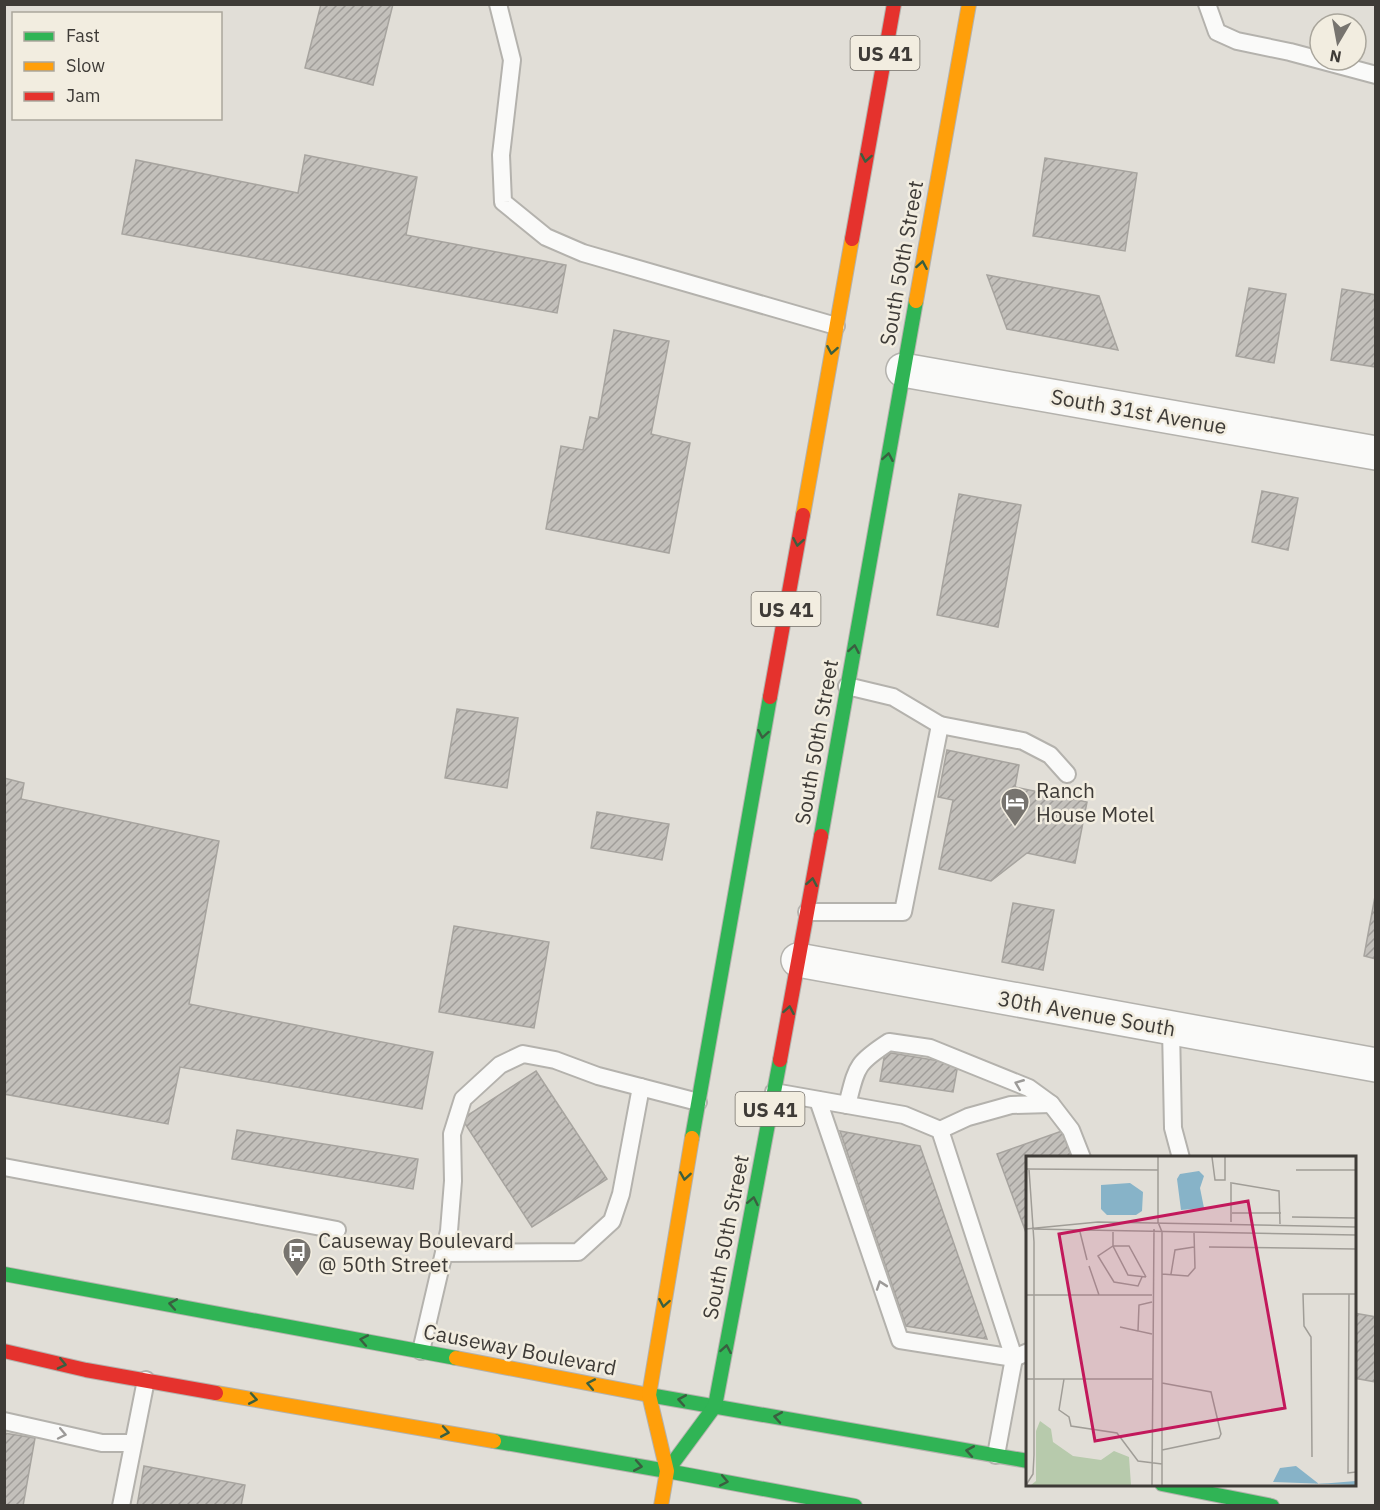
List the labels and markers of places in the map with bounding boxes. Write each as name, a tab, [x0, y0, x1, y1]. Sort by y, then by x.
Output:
place label: Ranch House Motel	[1036, 776, 1155, 828]
hotel icon: Ranch House Motel	[999, 786, 1031, 828]
place label: Causeway Boulevard @ 50th Street	[318, 1226, 514, 1278]
bus stop icon: Causeway Boulevard @ 50th Street	[281, 1236, 313, 1278]

